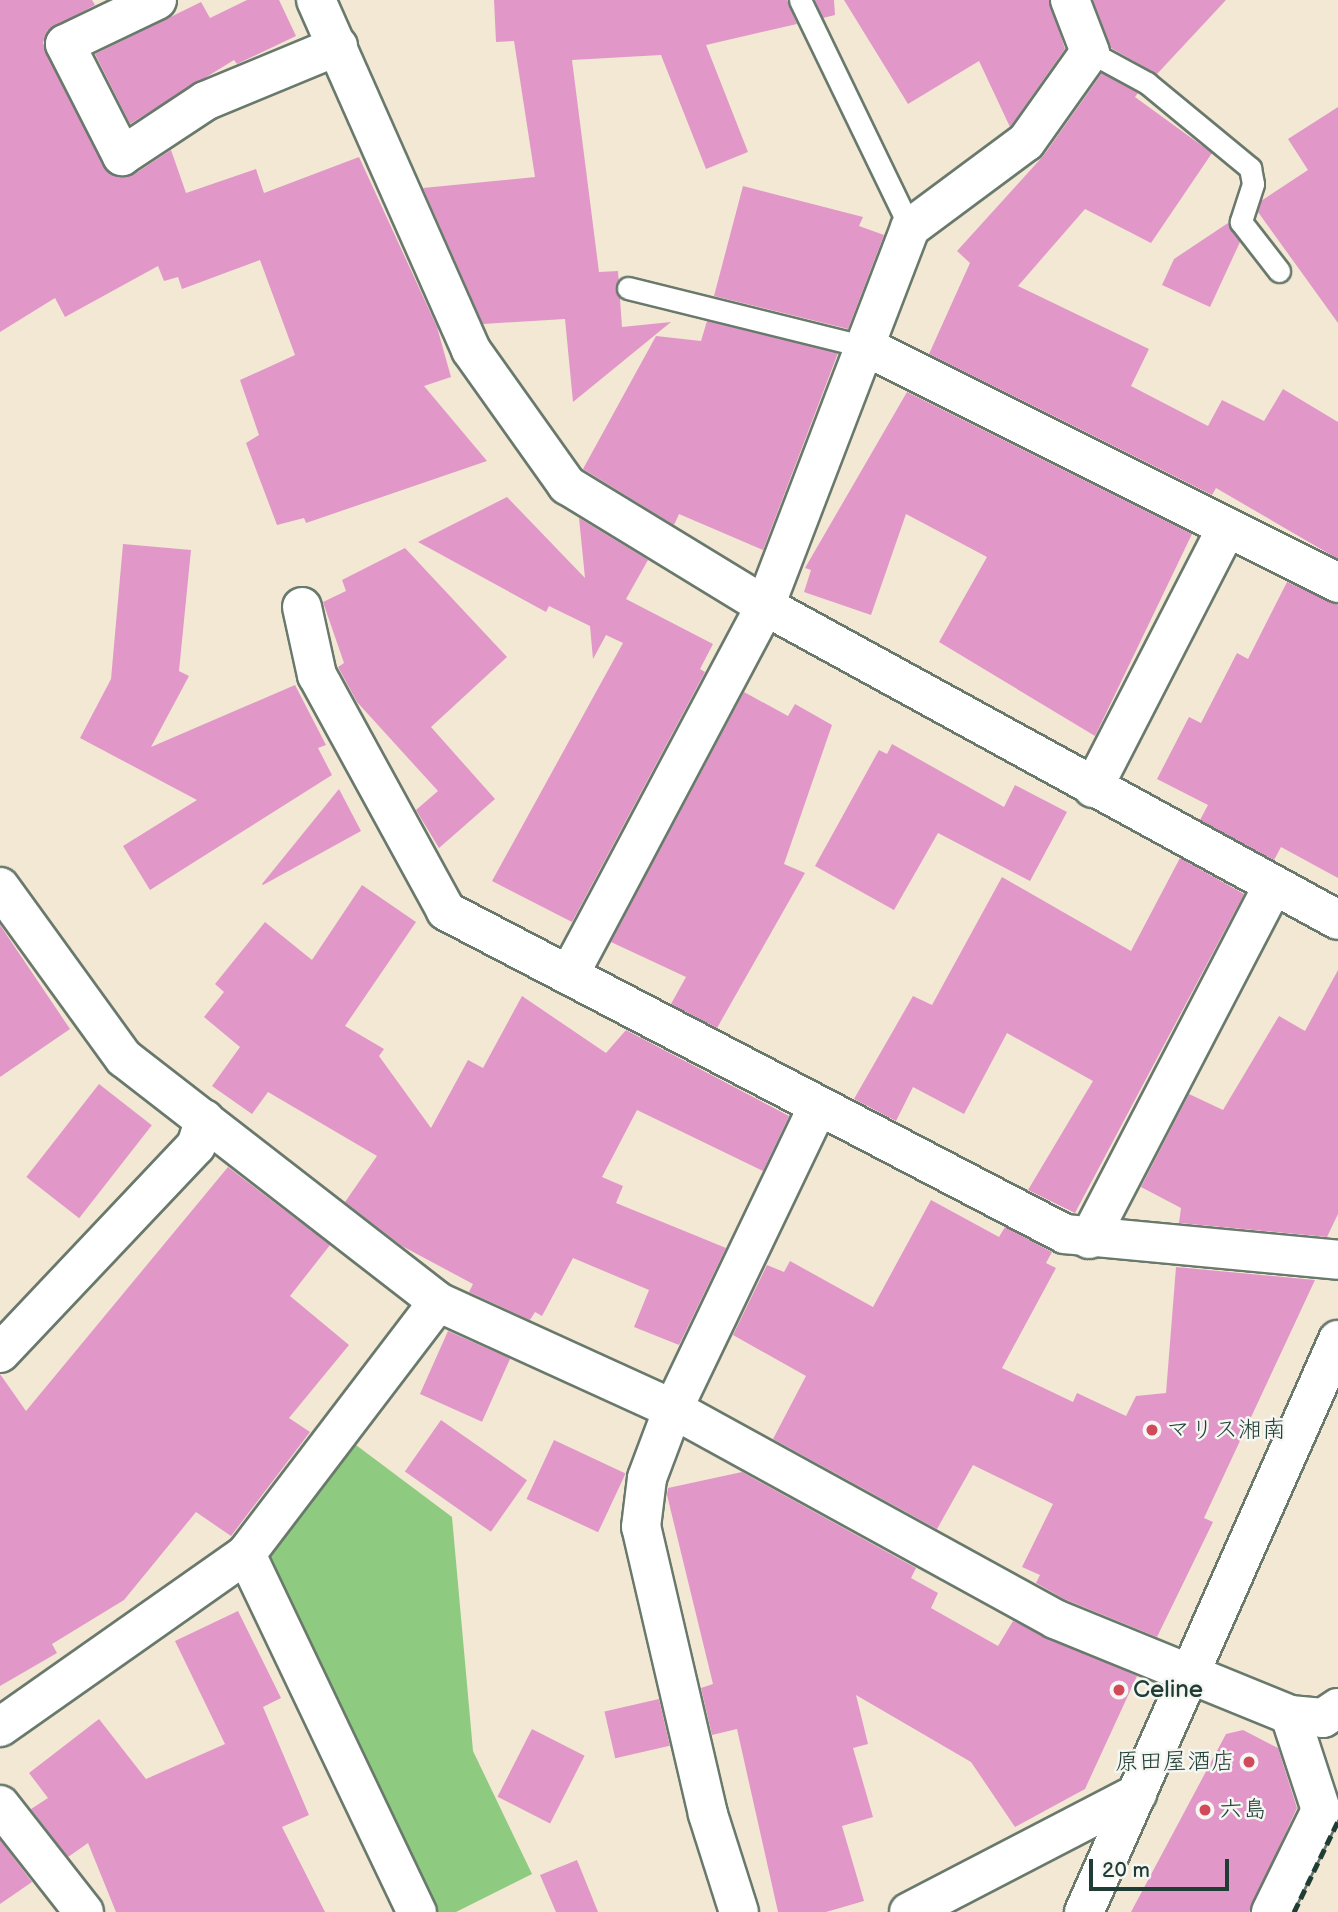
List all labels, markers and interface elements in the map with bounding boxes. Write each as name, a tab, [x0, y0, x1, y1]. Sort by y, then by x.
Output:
place label: マリス湘南	[1166, 1416, 1286, 1444]
marker: マリス湘南	[1144, 1422, 1160, 1438]
place label: Celine	[1133, 1676, 1203, 1704]
marker: Celine	[1111, 1682, 1127, 1698]
place label: 原田屋酒店	[1115, 1748, 1235, 1776]
marker: 原田屋酒店	[1241, 1754, 1257, 1770]
place label: 六島	[1219, 1796, 1267, 1824]
marker: 六島	[1197, 1802, 1213, 1818]
scale bar	[1093, 1846, 1233, 1890]
text: 20 m	[1102, 1858, 1150, 1883]

